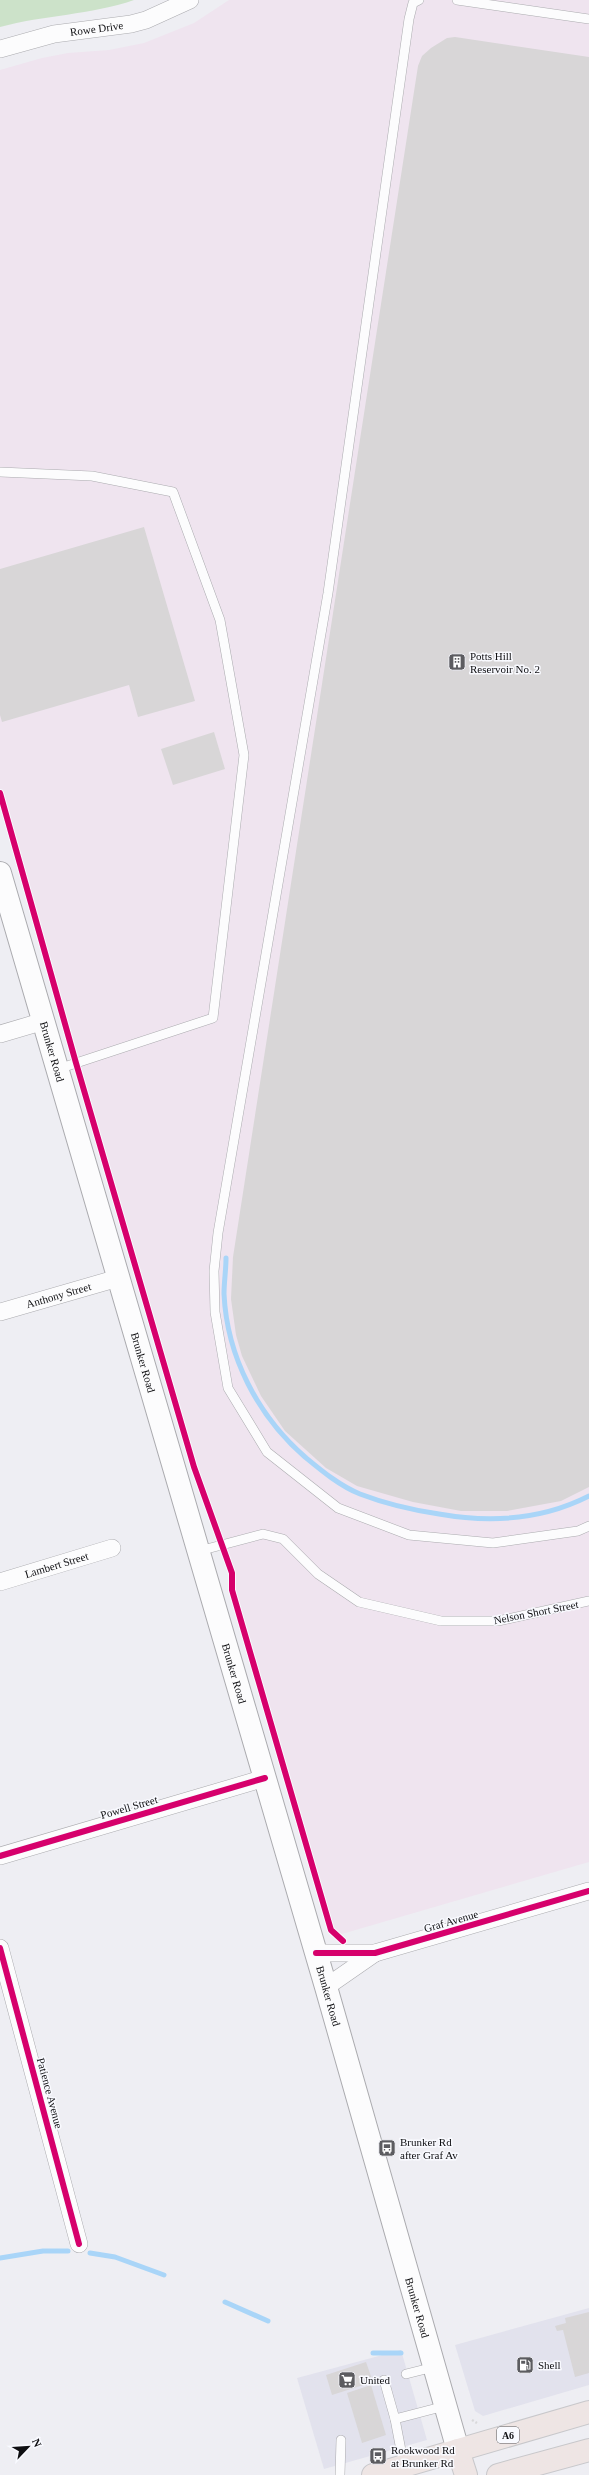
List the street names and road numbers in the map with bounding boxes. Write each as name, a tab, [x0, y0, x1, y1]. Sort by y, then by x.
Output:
street label: Rowe Drive	[69, 19, 124, 38]
street label: Brunker Road	[38, 1020, 67, 1083]
street label: Anthony Street	[25, 1280, 92, 1310]
street label: Brunker Road	[129, 1331, 158, 1394]
street label: Lambert Street	[23, 1550, 90, 1580]
street label: Nelson Short Street	[493, 1598, 579, 1626]
street label: Brunker Road	[220, 1642, 249, 1705]
street label: Powell Street	[99, 1793, 159, 1821]
street label: Graf Avenue	[423, 1908, 480, 1934]
street label: Brunker Road	[314, 1964, 343, 2028]
street label: Patience Avenue	[35, 2056, 65, 2130]
street label: Brunker Road	[403, 2276, 432, 2339]
road number: A6	[497, 2427, 519, 2443]

